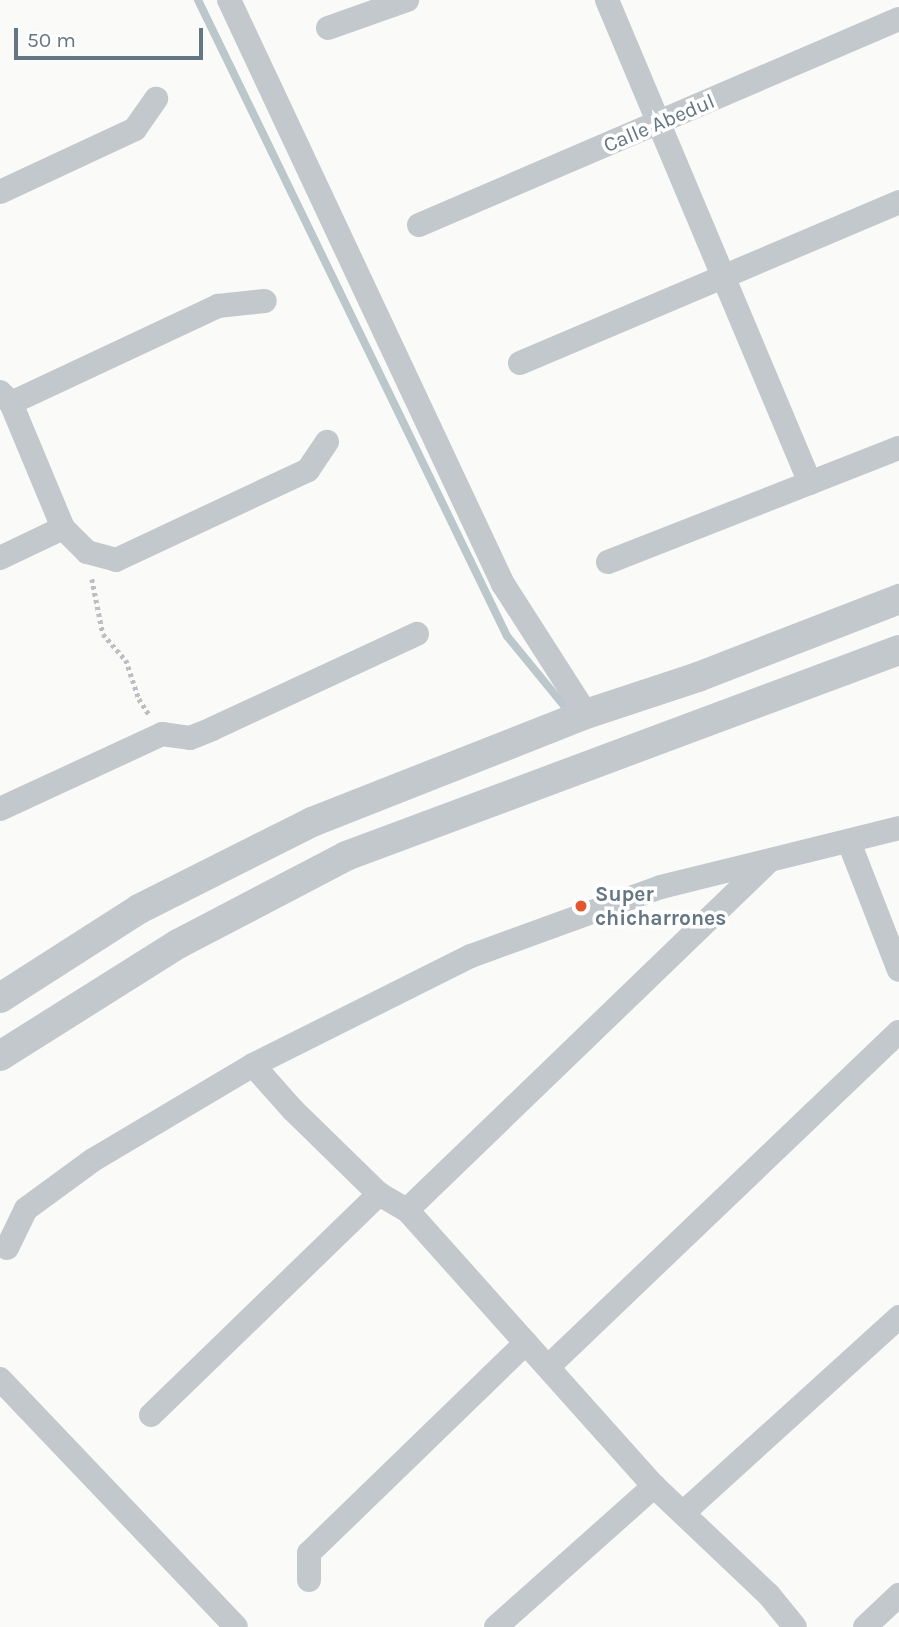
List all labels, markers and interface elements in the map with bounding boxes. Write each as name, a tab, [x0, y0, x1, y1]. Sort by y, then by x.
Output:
scale bar	[18, 14, 206, 58]
text: 50 m	[27, 28, 76, 52]
street label: Calle Abedul	[600, 88, 718, 158]
place label: Super chicharrones	[595, 881, 726, 931]
marker: Super chicharrones	[573, 898, 589, 914]

